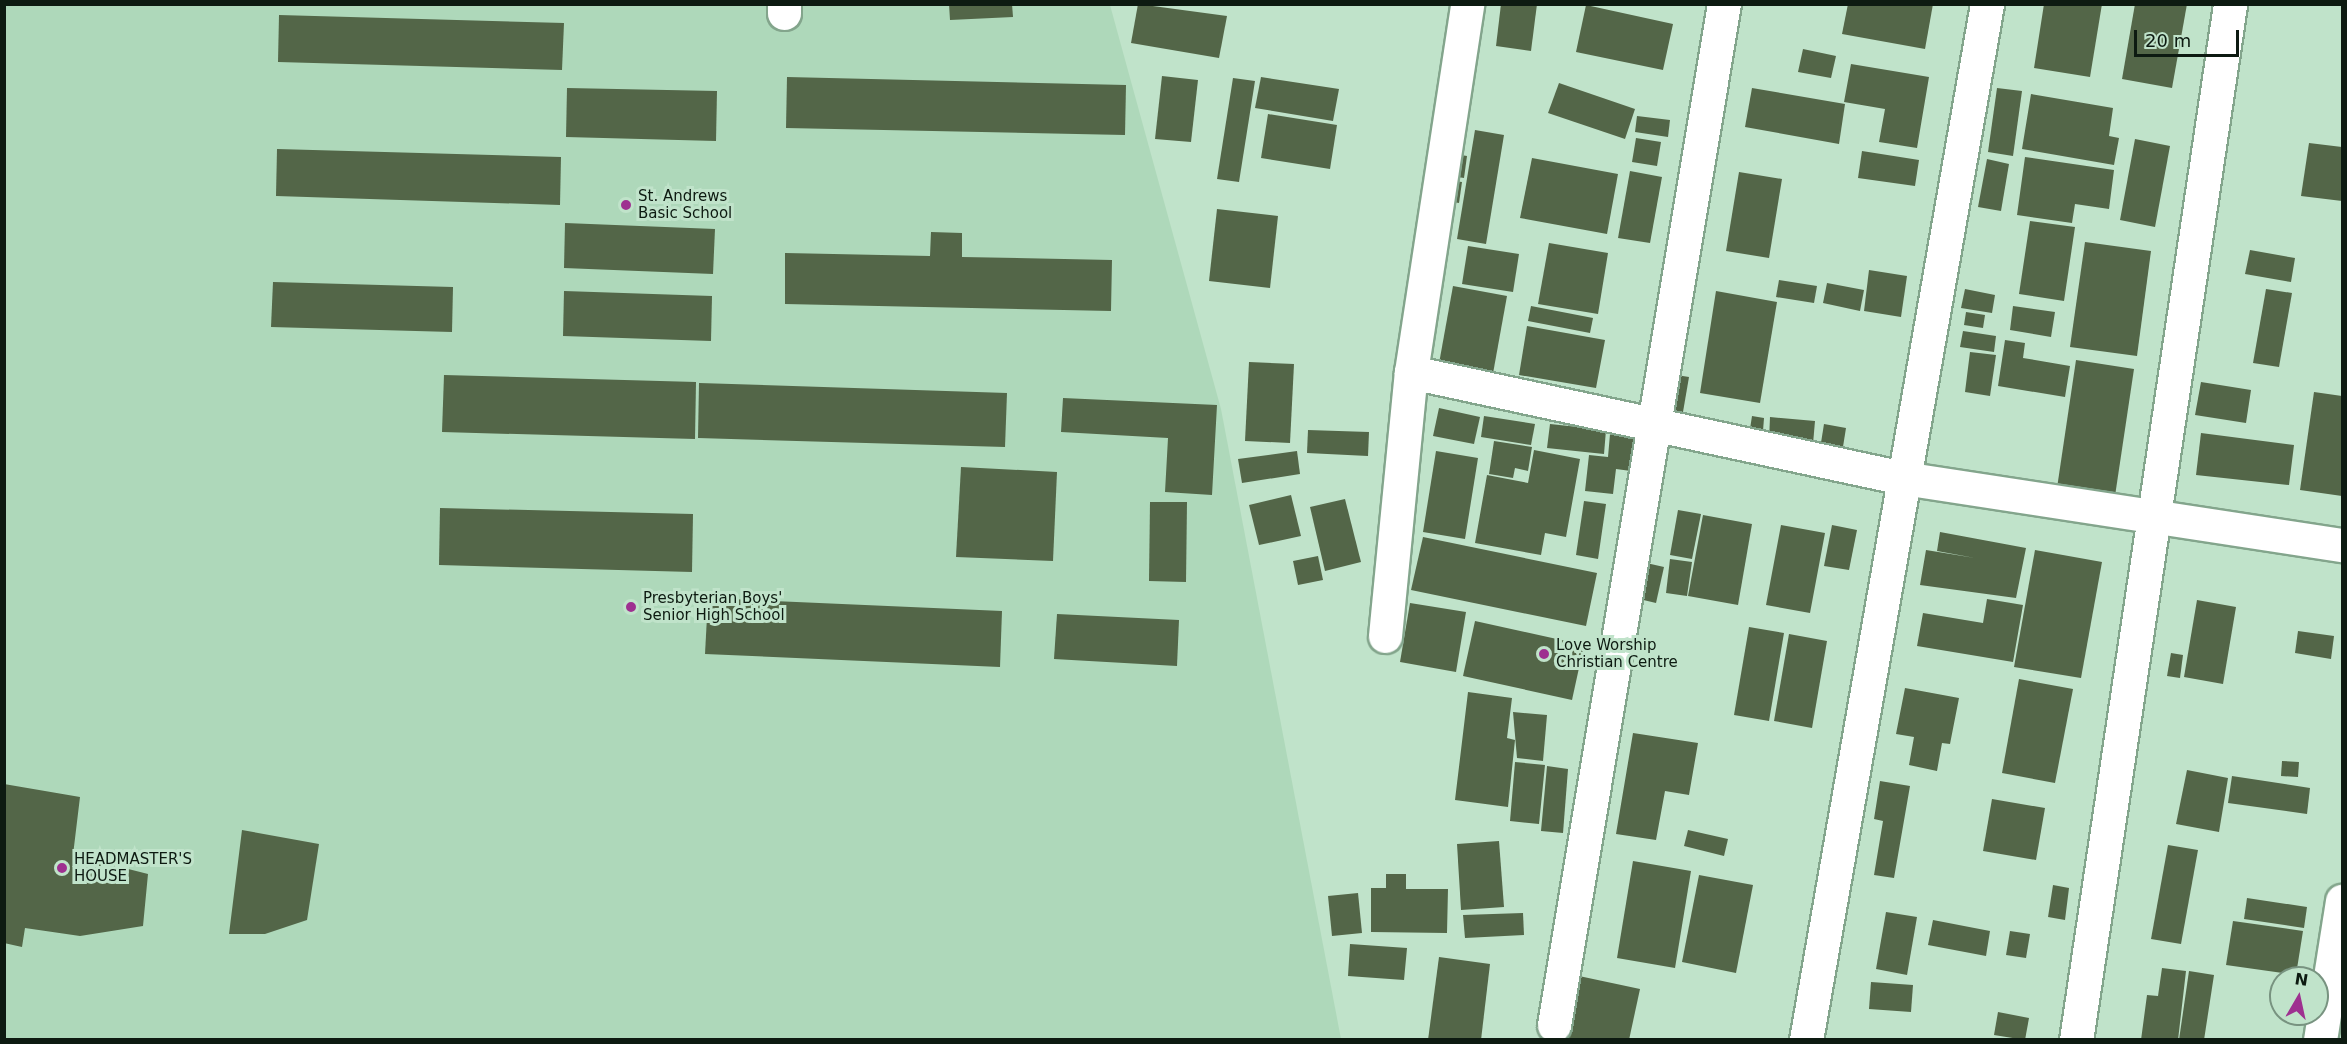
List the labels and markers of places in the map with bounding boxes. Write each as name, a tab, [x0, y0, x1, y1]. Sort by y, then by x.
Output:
place label: St. Andrews Basic School	[638, 187, 732, 222]
marker: St. Andrews Basic School	[619, 198, 633, 212]
place label: Presbyterian Boys' Senior High School	[643, 589, 785, 624]
marker: Presbyterian Boys' Senior High School	[624, 600, 638, 614]
place label: Love Worship Christian Centre	[1556, 636, 1678, 671]
marker: Love Worship Christian Centre	[1537, 647, 1551, 661]
place label: HEADMASTER'S HOUSE	[74, 850, 192, 885]
marker: HEADMASTER'S HOUSE	[55, 861, 69, 875]

